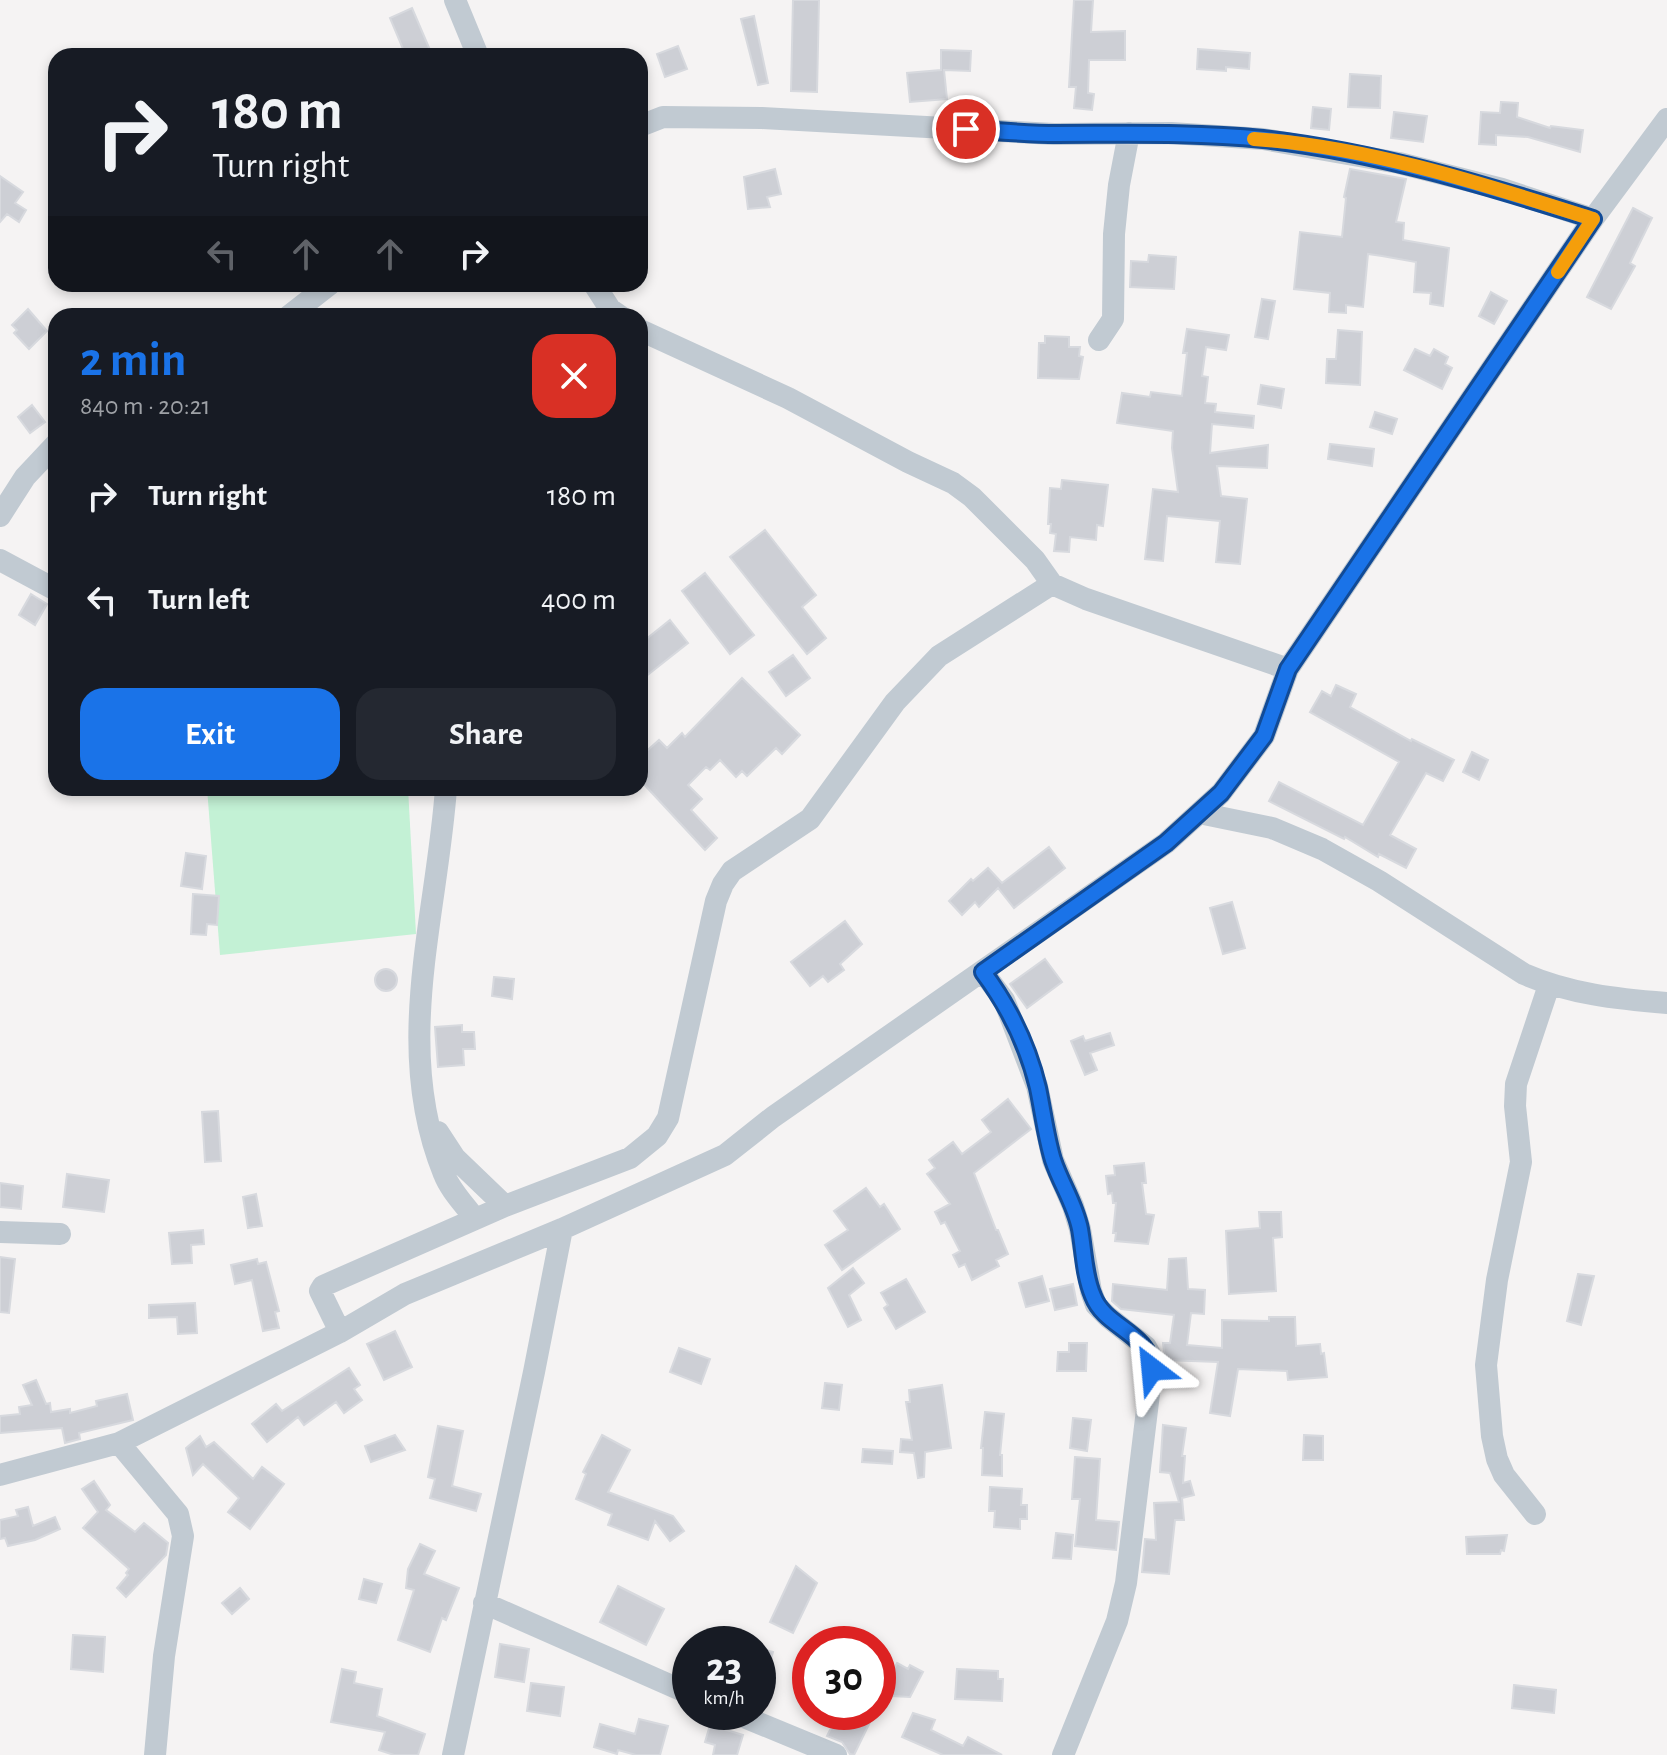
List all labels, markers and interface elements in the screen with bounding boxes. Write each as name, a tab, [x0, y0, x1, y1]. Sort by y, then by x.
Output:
icon: right	[80, 80, 184, 184]
text: 180 m	[212, 83, 343, 139]
pin	[932, 95, 1000, 163]
icon: arrive	[944, 107, 988, 151]
text: Turn right	[212, 148, 349, 184]
icon: left	[200, 232, 244, 276]
icon: ahead	[284, 232, 328, 276]
icon: ahead	[368, 232, 412, 276]
icon: right	[452, 232, 496, 276]
button: close	[532, 334, 616, 418]
text: 2 min	[80, 337, 187, 385]
text: 840 m · 20:21	[80, 393, 210, 419]
icon: right	[80, 474, 124, 518]
text: Turn right	[148, 481, 267, 511]
text: 180 m	[547, 481, 616, 511]
icon: left	[80, 578, 124, 622]
text: Turn left	[148, 585, 249, 615]
text: 400 m	[541, 585, 616, 615]
button: Exit	[80, 688, 340, 780]
button: Share	[356, 688, 616, 780]
position arrow	[1110, 1327, 1194, 1411]
speed limit sign: 30	[792, 1626, 896, 1730]
text: 23	[706, 1648, 742, 1688]
text: km/h	[703, 1688, 745, 1708]

